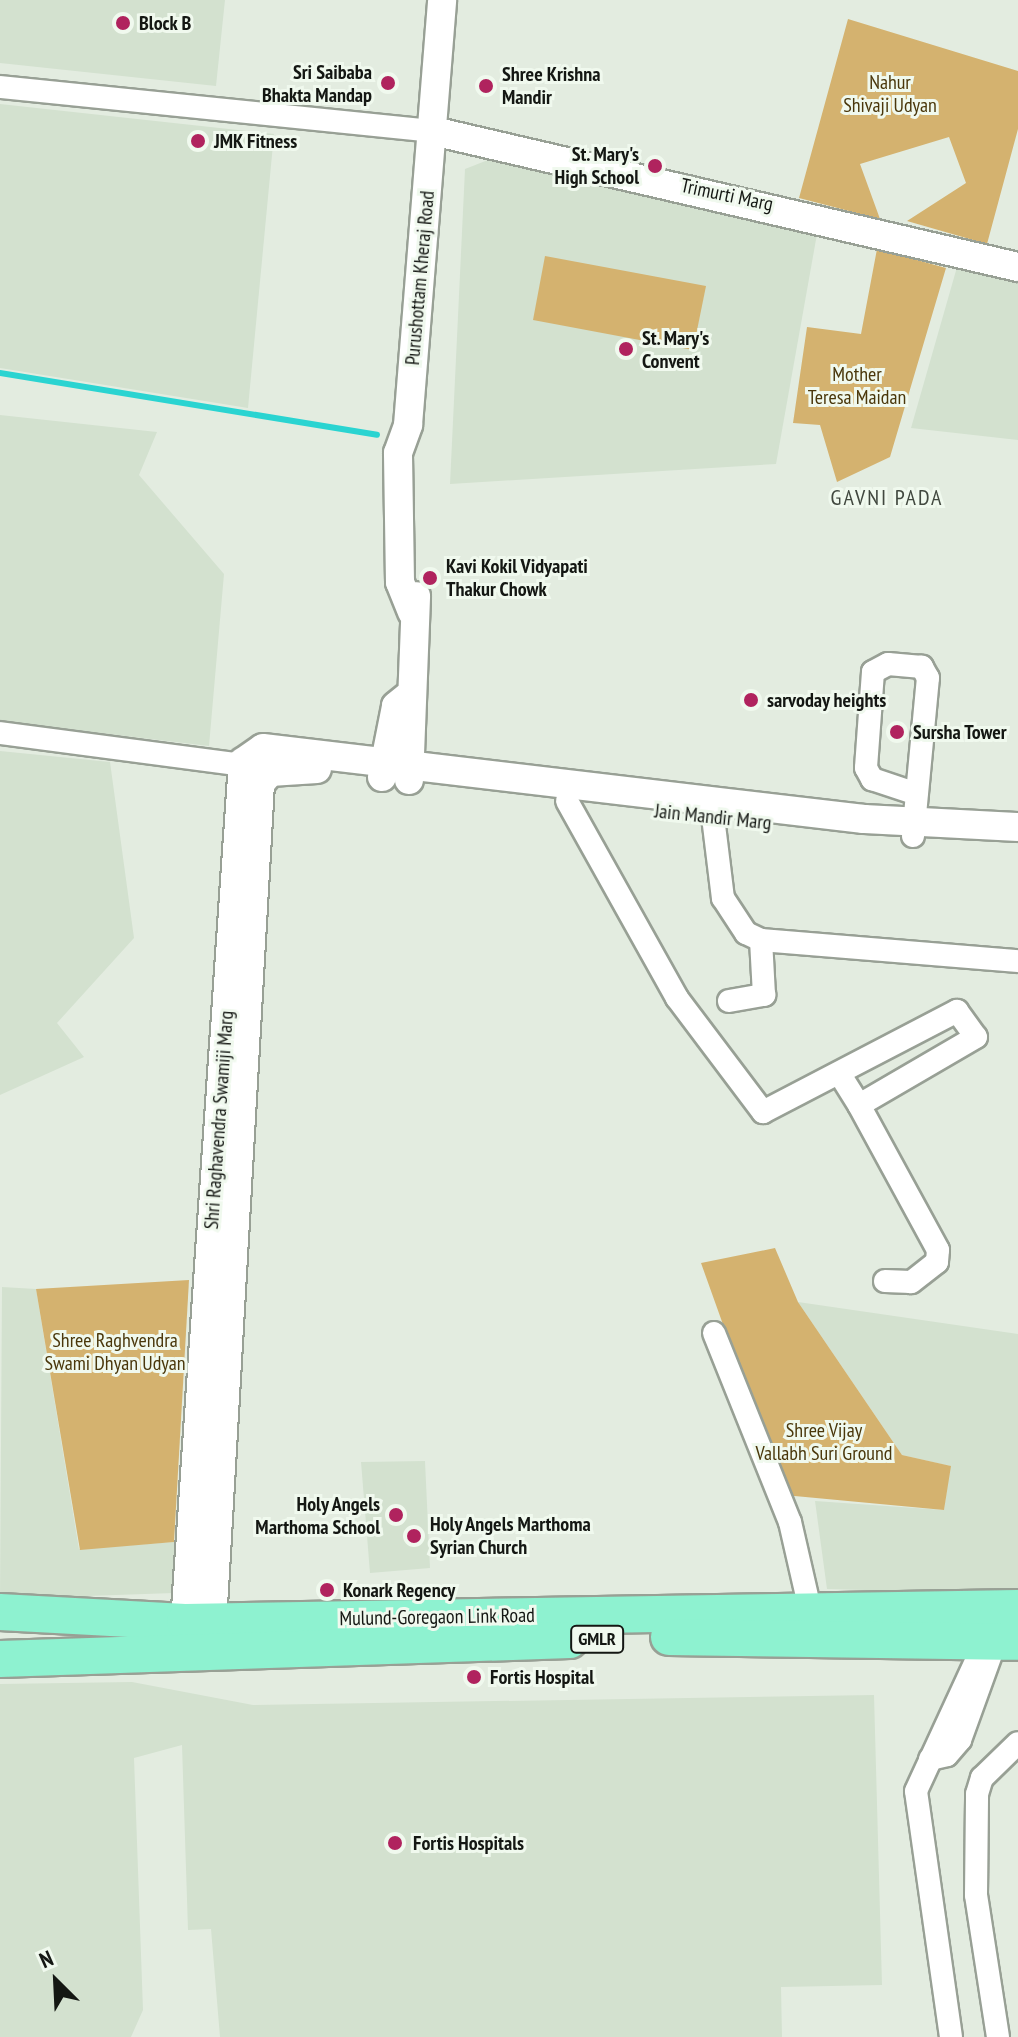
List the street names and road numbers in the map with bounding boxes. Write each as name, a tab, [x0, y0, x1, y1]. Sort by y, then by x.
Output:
street label: Trimurti Marg	[679, 174, 775, 216]
street label: Purushottam Kheraj Road	[400, 190, 440, 366]
street label: Jain Mandir Marg	[653, 799, 773, 835]
street label: Shri Raghavendra Swamiji Marg	[199, 1010, 239, 1230]
street label: Mulund-Goregaon Link Road	[339, 1603, 535, 1631]
road number: GMLR	[569, 1625, 625, 1653]

